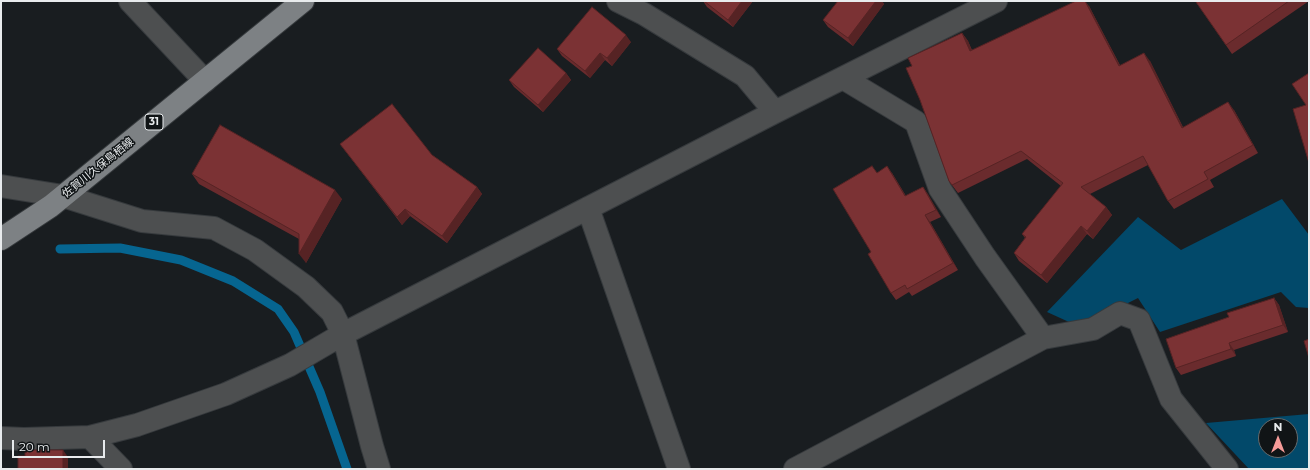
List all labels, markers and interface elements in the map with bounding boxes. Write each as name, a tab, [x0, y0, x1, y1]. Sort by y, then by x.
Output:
road number: 31	[145, 114, 163, 130]
street label: 佐賀川久保鳥栖線	[60, 135, 136, 201]
north arrow	[1258, 418, 1298, 458]
text: N	[1274, 420, 1282, 434]
scale bar	[14, 432, 107, 458]
text: 20 m	[19, 439, 50, 454]

